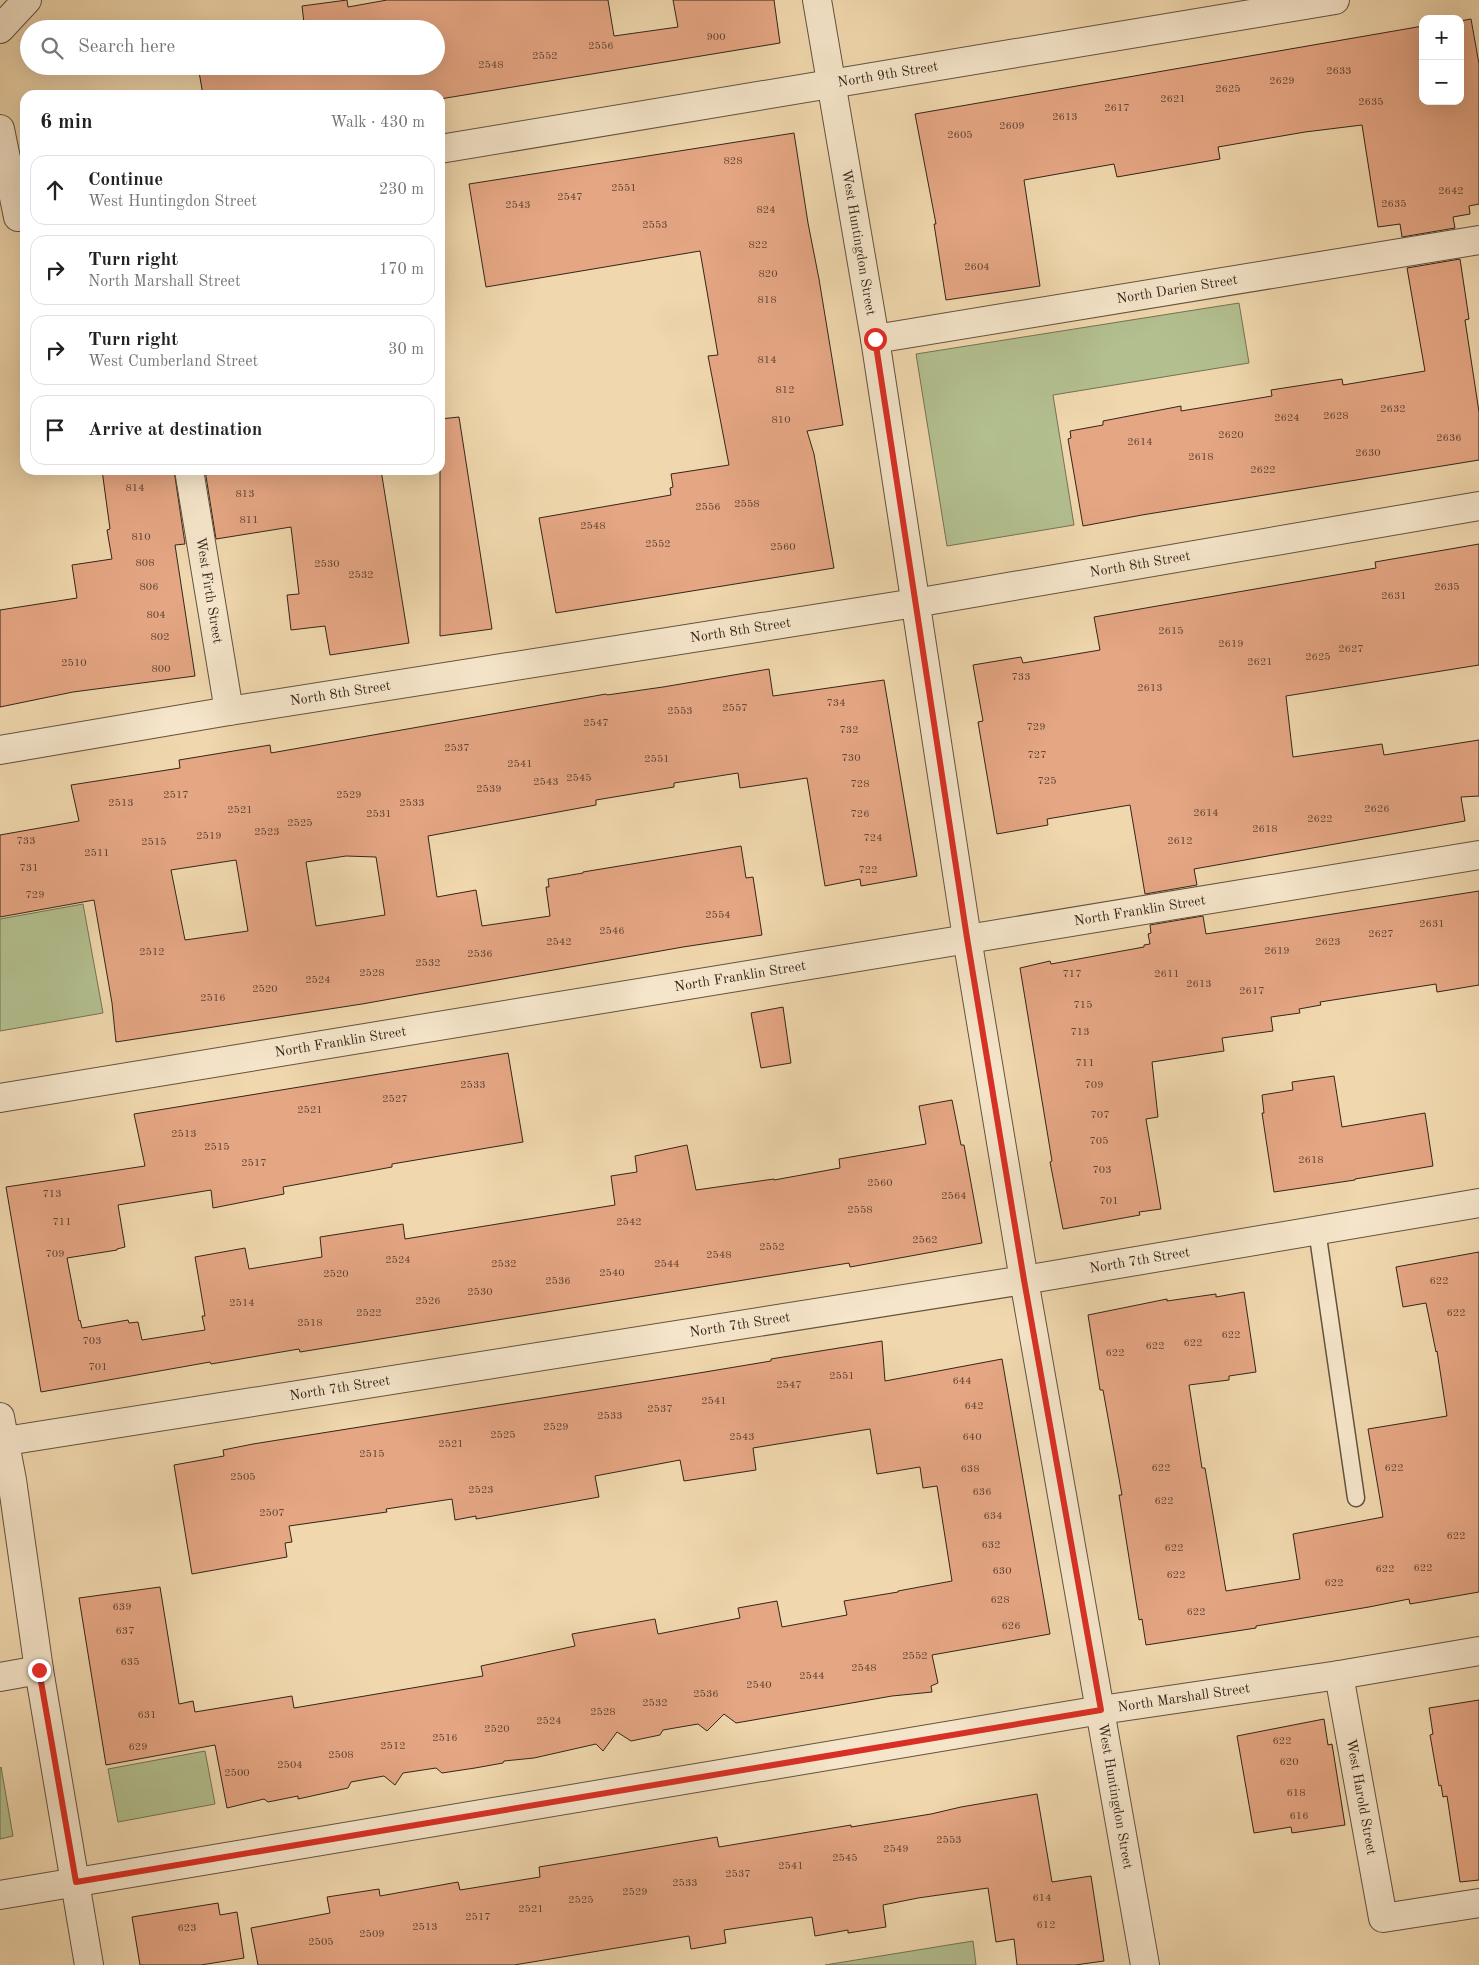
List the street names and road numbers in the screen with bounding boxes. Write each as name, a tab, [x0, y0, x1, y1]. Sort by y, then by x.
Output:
street label: North 9th Street	[837, 59, 939, 90]
street label: West Huntingdon Street	[839, 168, 878, 317]
street label: North Darien Street	[1115, 273, 1239, 306]
street label: West Firth Street	[193, 536, 225, 645]
street label: North 8th Street	[1089, 549, 1191, 580]
street label: North 8th Street	[689, 616, 792, 645]
street label: North 8th Street	[289, 679, 392, 708]
street label: North Franklin Street	[1073, 893, 1207, 928]
street label: North Franklin Street	[673, 959, 807, 994]
street label: North Franklin Street	[274, 1024, 407, 1060]
street label: North 7th Street	[1088, 1245, 1191, 1276]
street label: North 7th Street	[688, 1310, 791, 1340]
street label: North 7th Street	[288, 1373, 391, 1403]
street label: North Marshall Street	[1117, 1681, 1251, 1714]
street label: West Huntingdon Street	[1095, 1722, 1135, 1870]
street label: West Harold Street	[1344, 1738, 1378, 1856]

